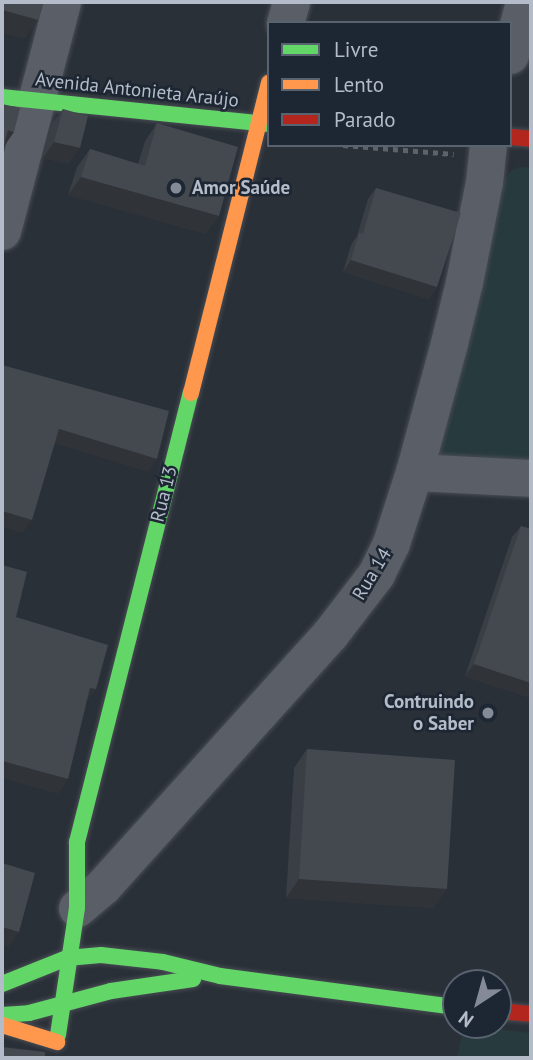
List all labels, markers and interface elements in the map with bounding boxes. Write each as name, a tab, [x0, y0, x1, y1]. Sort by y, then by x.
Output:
legend	[267, 21, 512, 147]
text: Livre	[334, 36, 378, 63]
street label: Avenida Antonieta Araújo	[33, 68, 241, 112]
text: Lento	[334, 71, 384, 98]
text: Parado	[334, 106, 396, 133]
place label: Amor Saúde	[192, 177, 290, 199]
marker: Amor Saúde	[166, 178, 186, 198]
street label: Rua 13	[146, 464, 182, 524]
street label: Rua 14	[348, 544, 396, 604]
place label: Contruindo o Saber	[384, 691, 474, 735]
marker: Contruindo o Saber	[480, 705, 496, 721]
north arrow	[442, 969, 512, 1039]
text: N	[454, 1006, 478, 1033]

